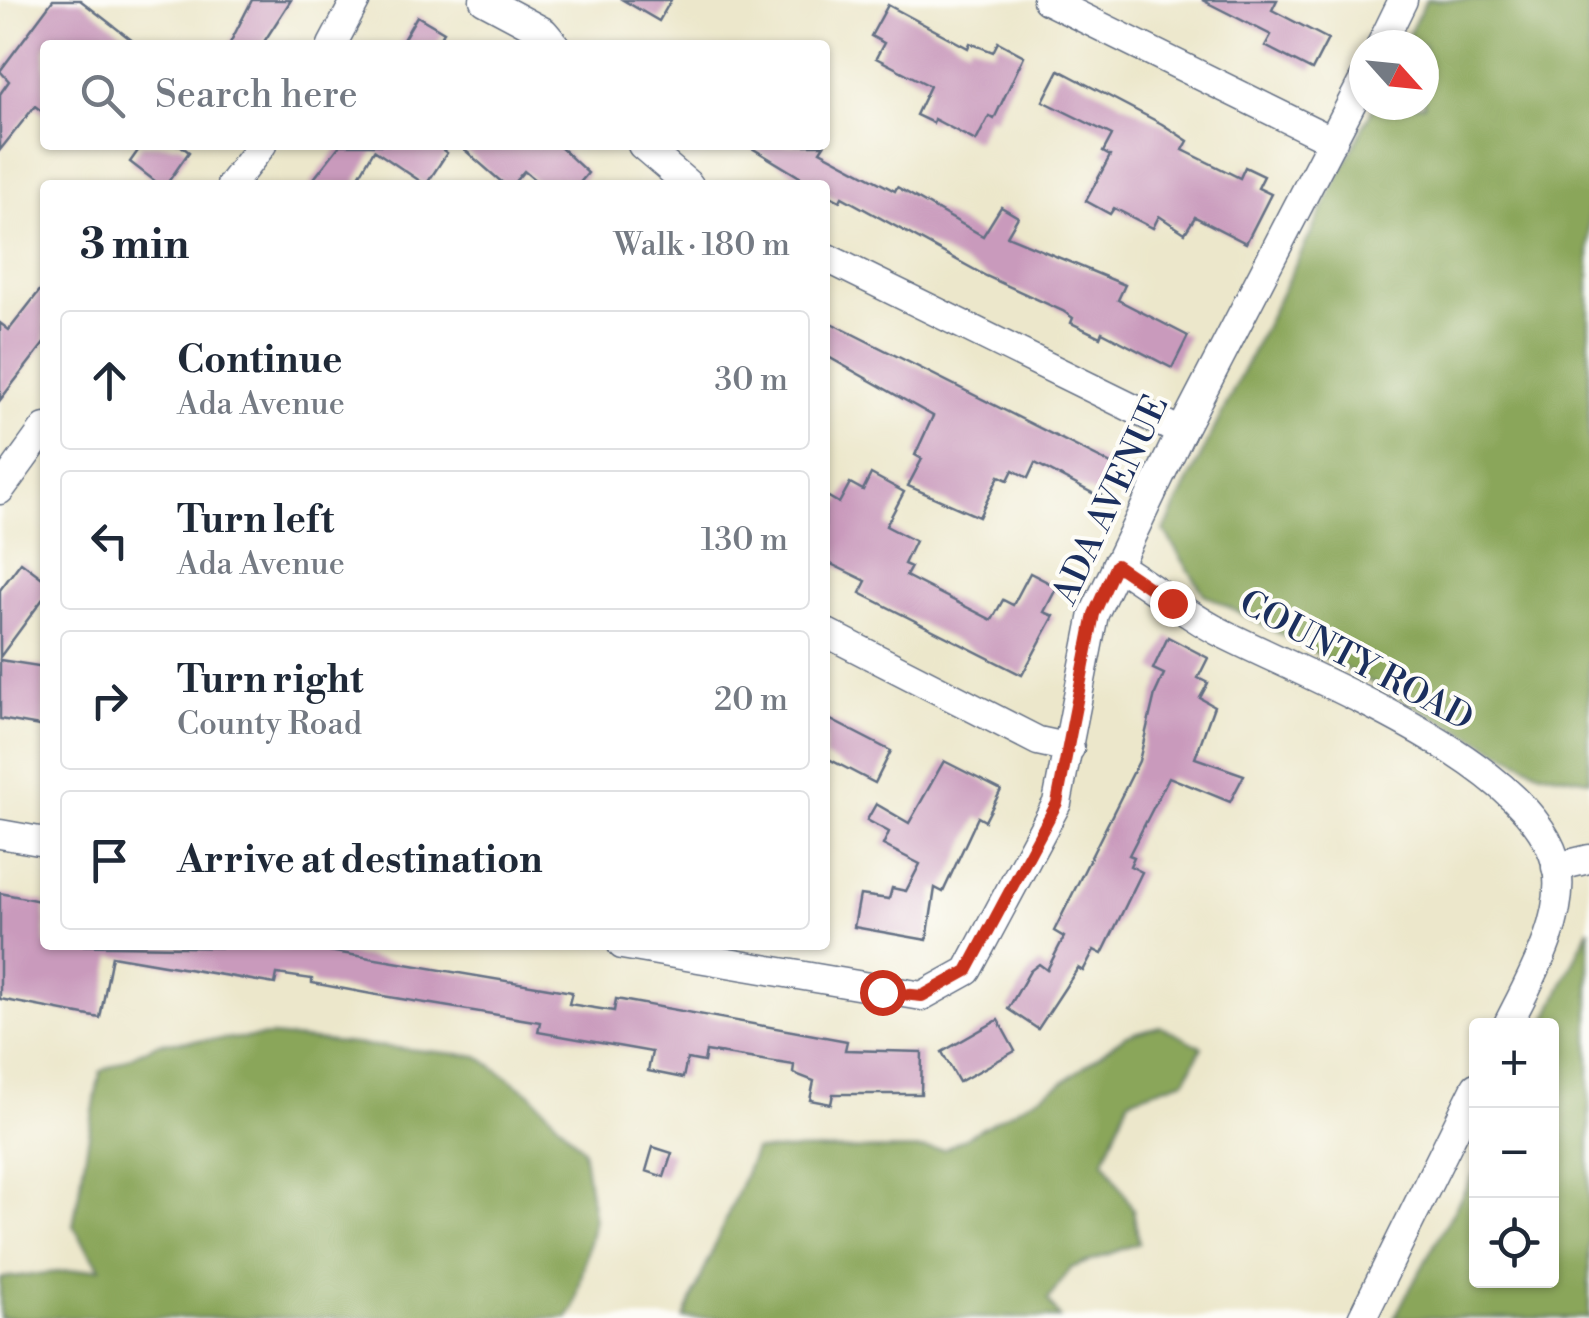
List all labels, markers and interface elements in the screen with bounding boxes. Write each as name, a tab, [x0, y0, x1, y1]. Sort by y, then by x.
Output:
north arrow	[1349, 30, 1439, 120]
search box	[40, 40, 830, 150]
icon: search	[75, 68, 130, 123]
text: Search here	[155, 72, 358, 119]
text: 3 min	[80, 219, 189, 272]
text: Walk · 180 m	[614, 225, 790, 265]
text: Continue	[177, 337, 342, 384]
icon: ahead	[82, 353, 137, 408]
text: 30 m	[714, 360, 788, 400]
text: Ada Avenue	[177, 384, 345, 424]
street label: ADA AVENUE	[1043, 389, 1178, 612]
text: Turn left	[177, 497, 334, 544]
icon: left	[82, 513, 137, 568]
text: 130 m	[701, 520, 788, 560]
text: Ada Avenue	[177, 544, 345, 584]
route end	[1150, 581, 1196, 627]
street label: COUNTY ROAD	[1232, 581, 1480, 741]
text: Turn right	[177, 657, 363, 704]
icon: right	[82, 673, 137, 728]
text: 20 m	[714, 680, 788, 720]
text: County Road	[177, 704, 362, 744]
icon: arrive	[82, 833, 137, 888]
text: Arrive at destination	[177, 837, 543, 884]
route start	[860, 970, 906, 1016]
map controls	[1469, 1018, 1559, 1288]
button: +	[1469, 1018, 1559, 1108]
button: −	[1469, 1108, 1559, 1198]
button: locate	[1469, 1198, 1559, 1288]

